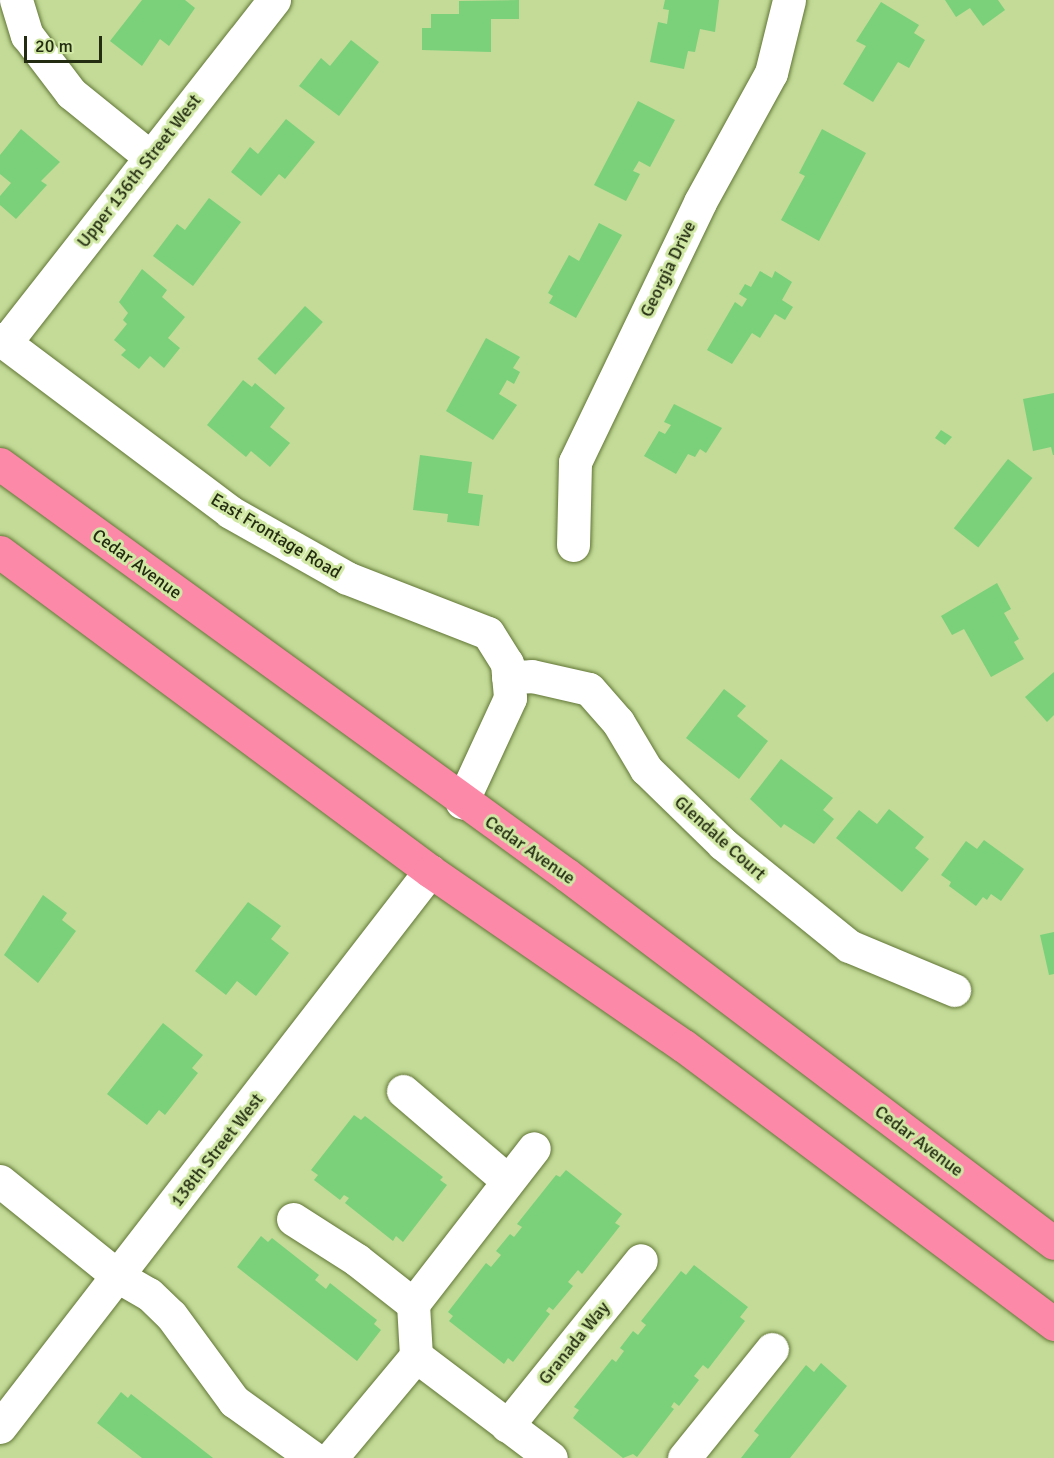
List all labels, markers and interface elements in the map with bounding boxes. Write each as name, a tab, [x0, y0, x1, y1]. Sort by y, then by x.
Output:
scale bar	[27, 24, 105, 62]
text: 20 m	[35, 35, 73, 57]
street label: Upper 136th Street West	[72, 90, 206, 252]
street label: Georgia Drive	[635, 217, 701, 321]
street label: East Frontage Road	[207, 489, 345, 583]
street label: Cedar Avenue	[88, 524, 186, 604]
street label: Glendale Court	[670, 791, 770, 885]
street label: Cedar Avenue	[481, 811, 579, 889]
street label: 138th Street West	[166, 1089, 268, 1211]
street label: Cedar Avenue	[870, 1101, 968, 1181]
street label: Granada Way	[534, 1297, 614, 1389]

